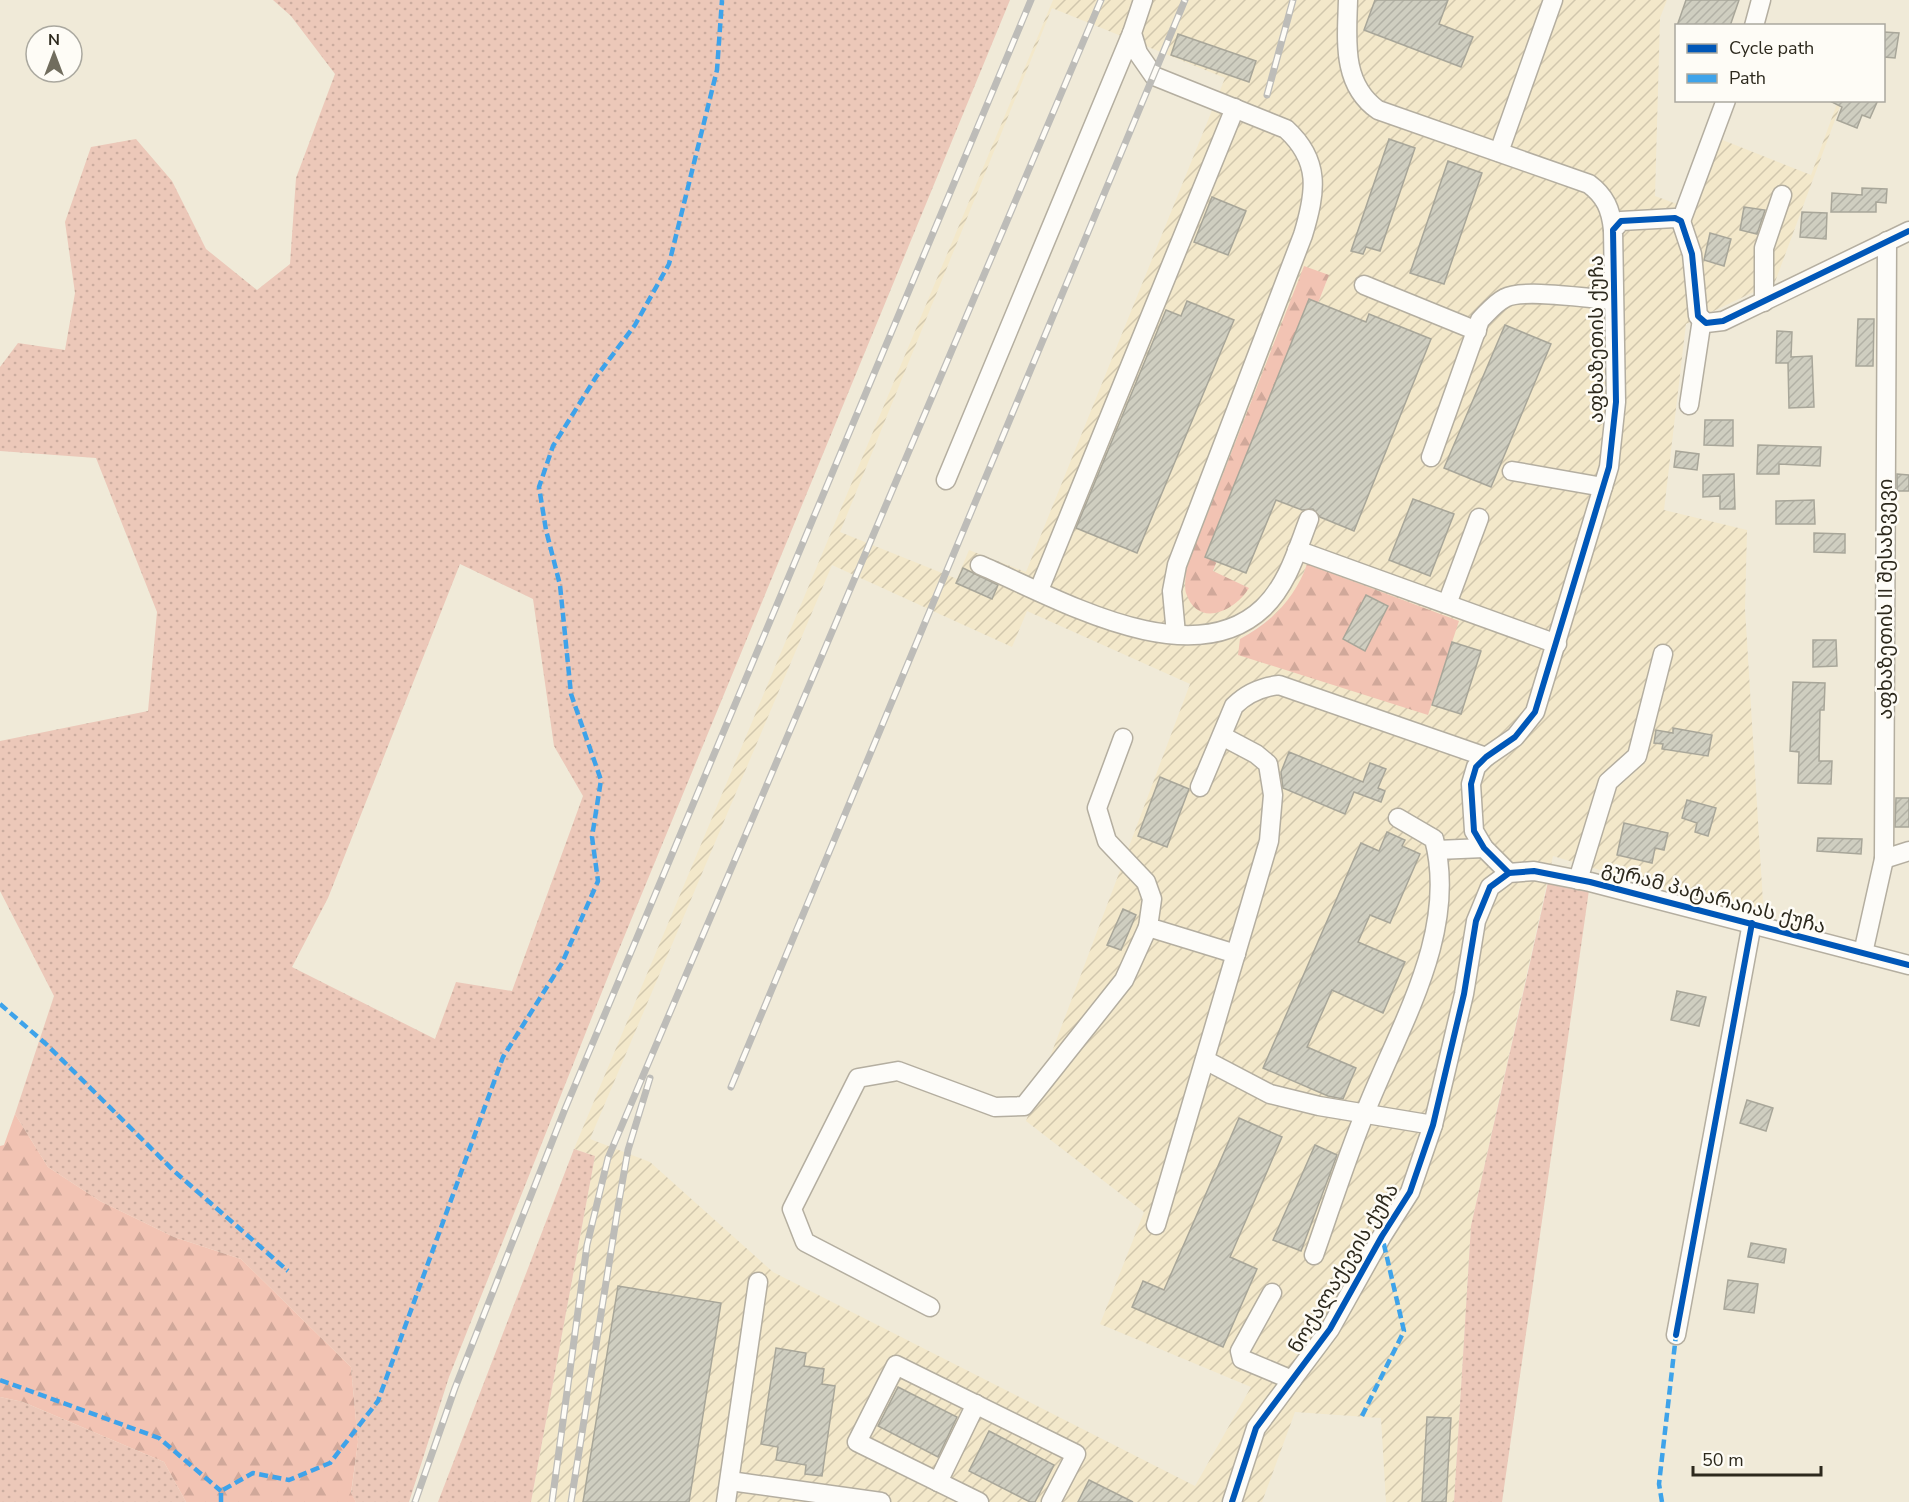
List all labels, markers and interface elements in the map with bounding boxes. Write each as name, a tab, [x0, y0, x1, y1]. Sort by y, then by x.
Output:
north arrow	[24, 24, 84, 84]
legend	[1675, 24, 1885, 102]
text: N	[48, 29, 60, 51]
text: Cycle path	[1729, 36, 1814, 60]
text: Path	[1729, 66, 1766, 90]
street label: აფხაზეთის ქუჩა	[1583, 255, 1610, 423]
street label: აფხაზეთის II შესახვევი	[1872, 478, 1899, 720]
street label: გურამ პატარაიას ქუჩა	[1599, 855, 1829, 940]
street label: ნოქალაქევის ქუჩა	[1282, 1178, 1405, 1358]
scale bar	[1693, 1439, 1820, 1477]
text: 50 m	[1702, 1448, 1744, 1472]

